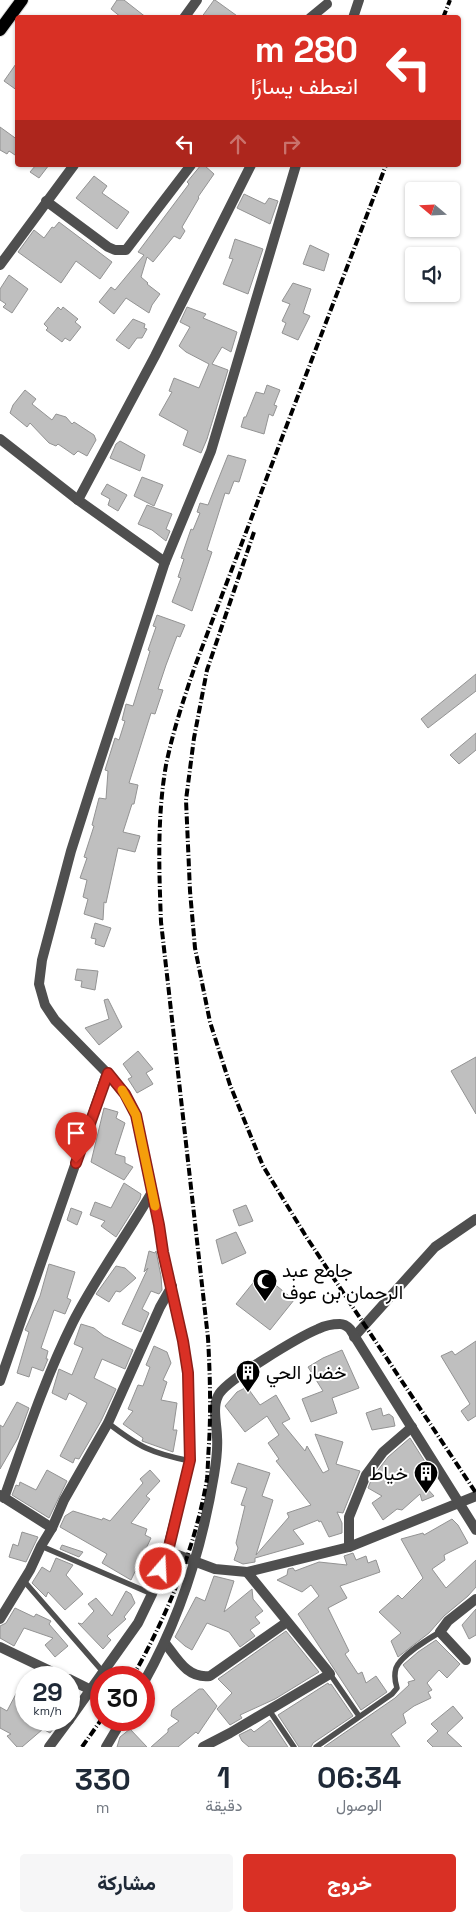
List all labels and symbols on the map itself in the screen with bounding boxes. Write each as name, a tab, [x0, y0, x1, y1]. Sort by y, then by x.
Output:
north arrow	[405, 182, 460, 238]
pin	[55, 1112, 97, 1163]
place label: جامع عبد الرحمان بن عوف	[282, 1258, 403, 1305]
mosque icon: جامع عبد الرحمان بن عوف	[252, 1268, 278, 1302]
building icon: خضار الحي	[235, 1359, 261, 1393]
place label: خضار الحي	[266, 1360, 347, 1388]
building icon: خياط	[413, 1460, 439, 1494]
place label: خياط	[369, 1461, 408, 1486]
position arrow	[134, 1542, 186, 1594]
speed limit sign: 30	[90, 1666, 155, 1731]

